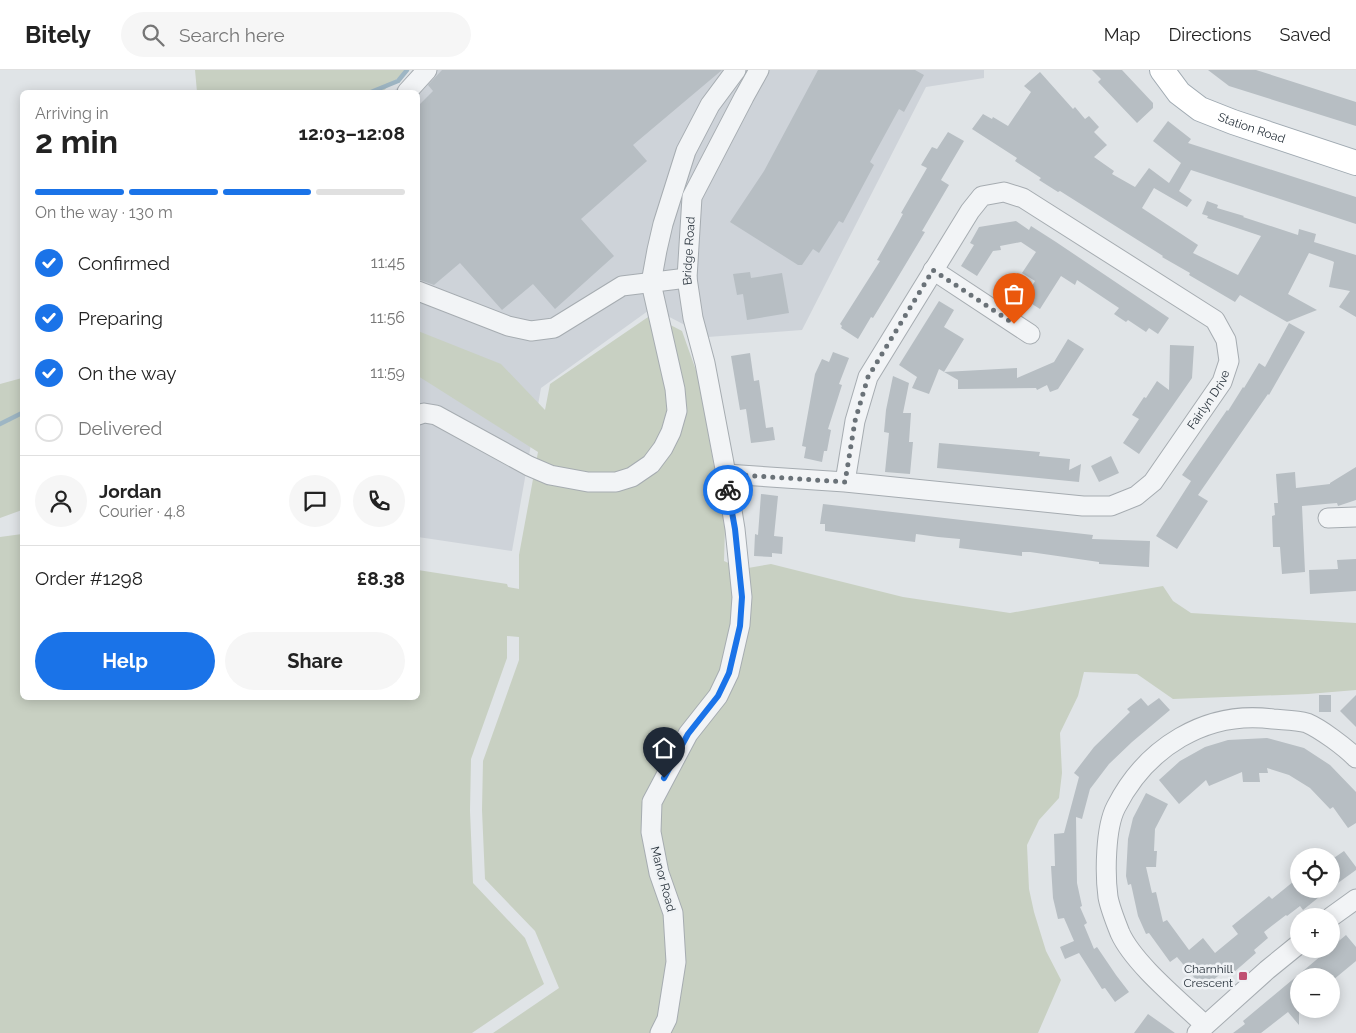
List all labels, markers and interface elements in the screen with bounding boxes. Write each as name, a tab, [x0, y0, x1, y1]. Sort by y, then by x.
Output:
search box	[121, 12, 471, 57]
text: Bitely	[25, 20, 91, 49]
icon: search	[139, 21, 167, 49]
text: Search here	[179, 24, 285, 46]
text: Map	[1104, 24, 1140, 45]
text: Directions	[1168, 24, 1252, 45]
text: Saved	[1280, 24, 1331, 45]
text: Arriving in	[35, 104, 109, 123]
street label: Station Road	[1216, 110, 1287, 146]
text: 12:03–12:08	[299, 122, 405, 144]
text: 2 min	[35, 123, 118, 160]
text: On the way · 130 m	[35, 203, 173, 222]
street label: Bridge Road	[680, 216, 698, 286]
icon: check	[35, 249, 63, 277]
text: Confirmed	[78, 252, 170, 274]
text: 11:45	[371, 253, 405, 272]
pin	[993, 273, 1035, 324]
icon: bag	[1000, 280, 1028, 308]
icon: check	[35, 304, 63, 332]
text: Preparing	[78, 307, 163, 329]
text: 11:56	[370, 308, 405, 327]
icon: check	[35, 359, 63, 387]
text: On the way	[78, 362, 177, 384]
text: 11:59	[370, 363, 405, 382]
street label: Fairlyn Drive	[1184, 368, 1232, 432]
text: Delivered	[78, 417, 162, 439]
courier	[703, 465, 753, 515]
button: person	[35, 475, 87, 527]
button: chat	[289, 475, 341, 527]
button: phone	[353, 475, 405, 527]
icon: bike	[714, 476, 742, 504]
text: Jordan	[99, 480, 162, 502]
text: Courier · 4.8	[99, 502, 185, 521]
text: Order #1298	[35, 567, 143, 589]
text: £8.38	[357, 567, 405, 589]
button: Help	[35, 632, 215, 690]
button: Share	[225, 632, 405, 690]
pin	[643, 727, 685, 778]
icon: home	[650, 734, 678, 762]
street label: Manor Road	[648, 845, 678, 913]
map controls	[1290, 848, 1340, 1018]
button: locate	[1290, 848, 1340, 898]
button: +	[1290, 908, 1340, 958]
place label: Charnhill Crescent	[1183, 962, 1234, 990]
button: −	[1290, 968, 1340, 1018]
marker: Charnhill Crescent	[1237, 970, 1249, 982]

